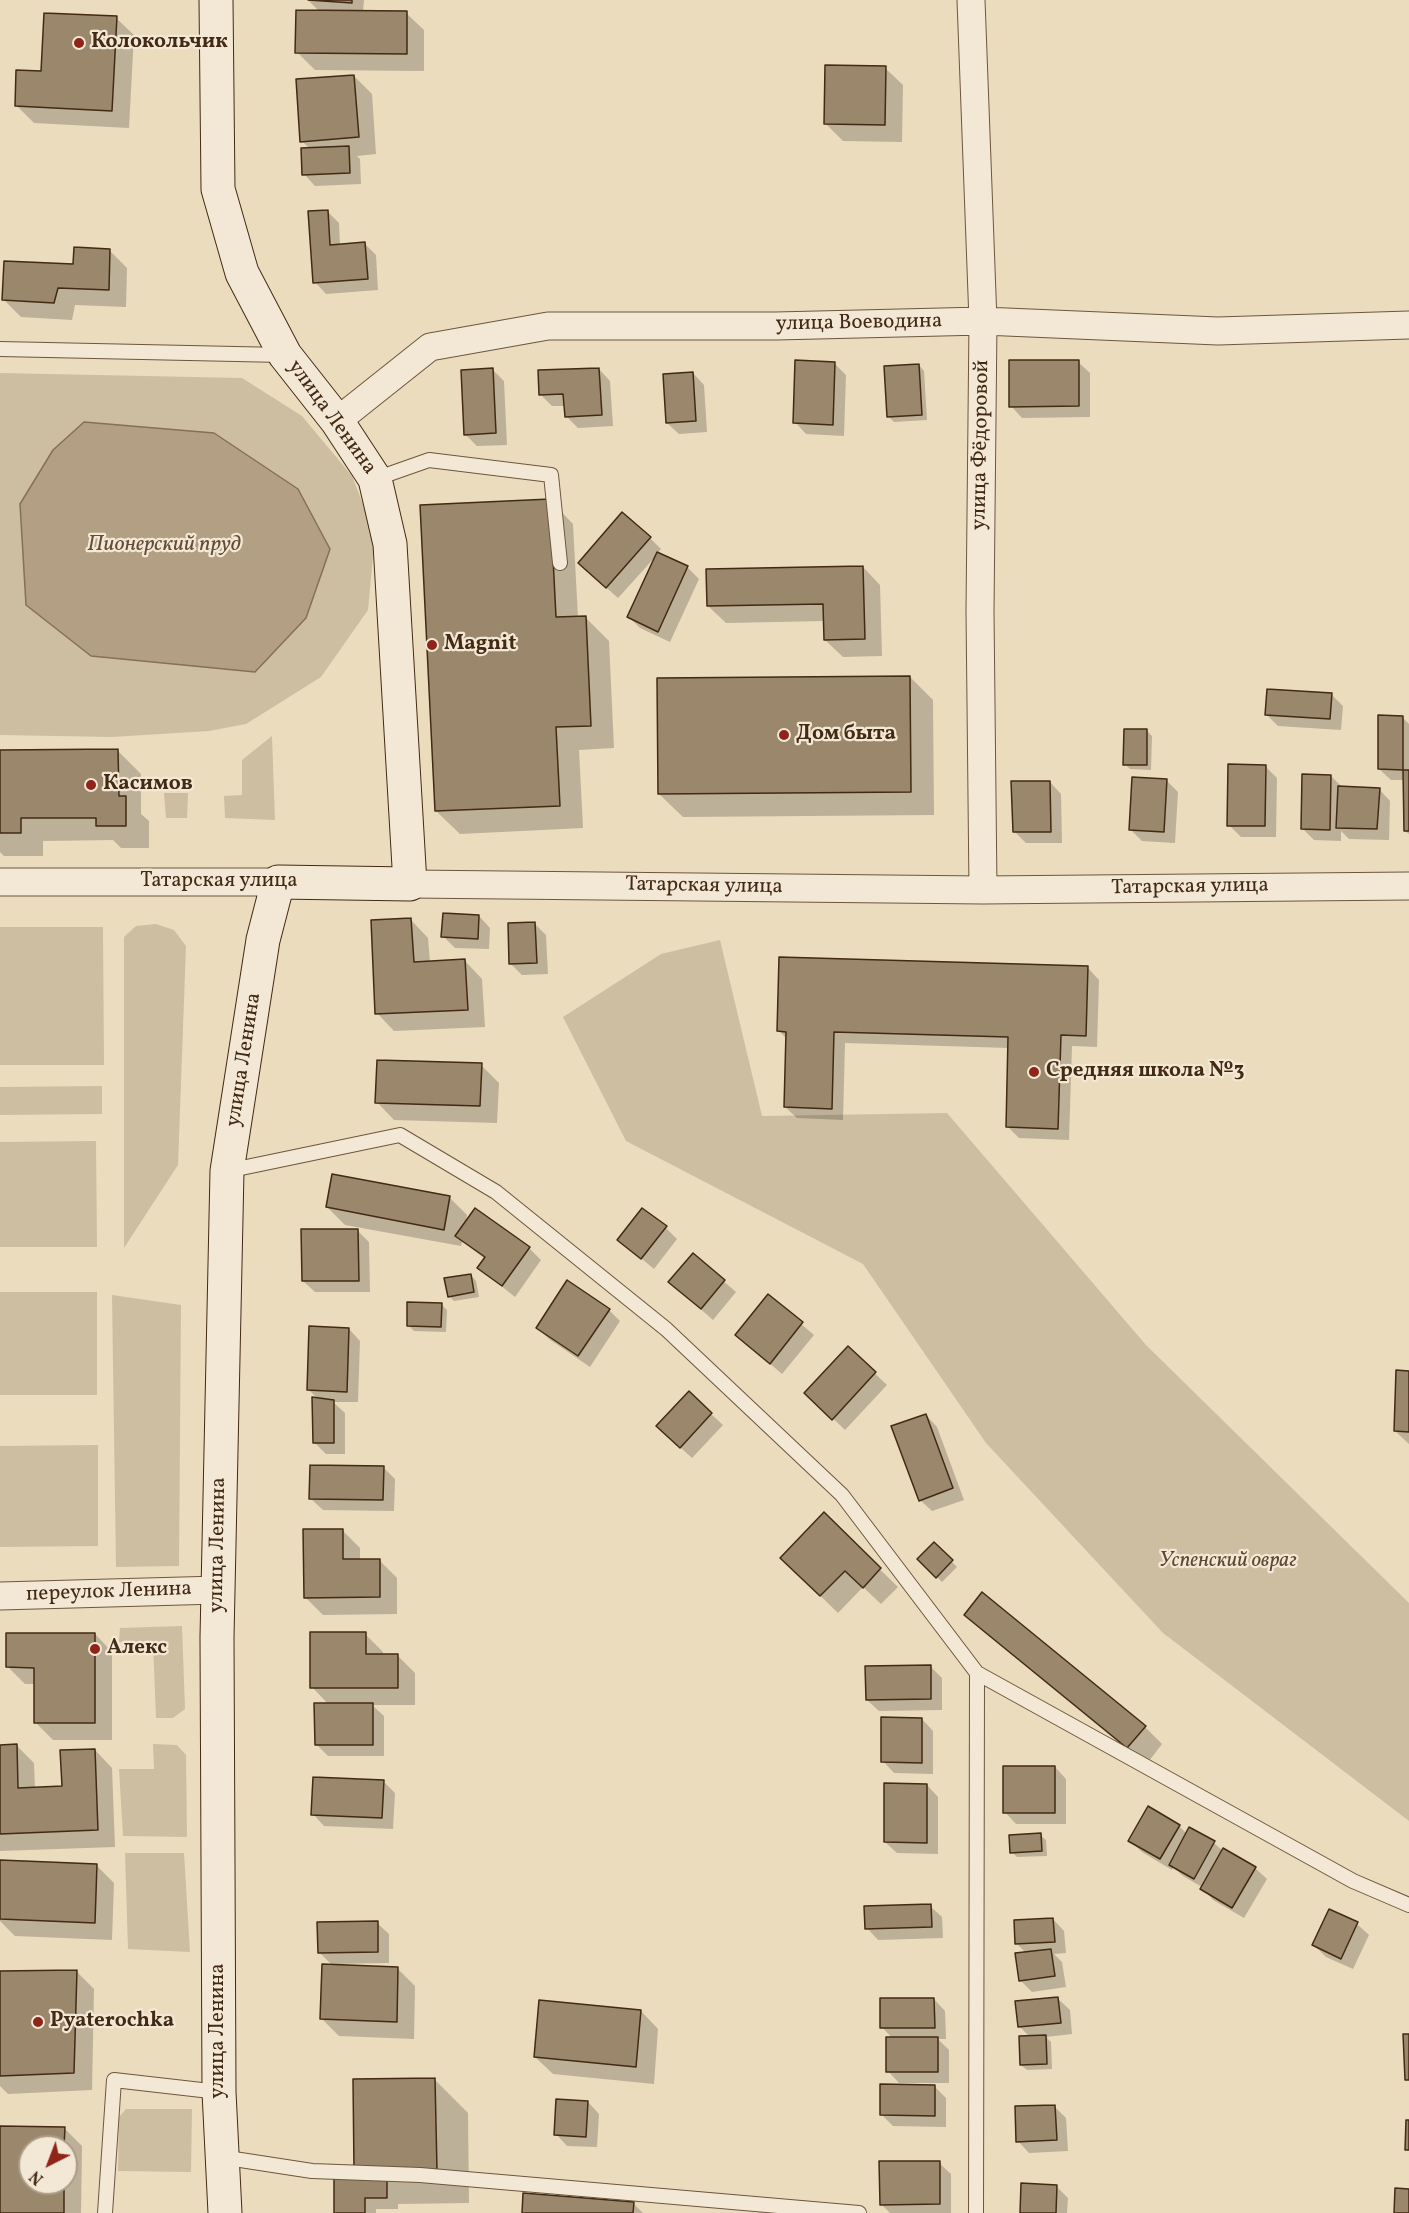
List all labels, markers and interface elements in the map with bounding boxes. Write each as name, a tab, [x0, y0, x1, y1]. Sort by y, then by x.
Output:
place label: Колокольчик	[91, 30, 228, 56]
marker: Колокольчик	[72, 36, 86, 50]
street label: улица Воеводина	[775, 310, 943, 338]
street label: улица Ленина	[281, 356, 381, 480]
street label: улица Фёдоровой	[968, 360, 996, 530]
water label: Пионерский пруд	[87, 533, 241, 559]
place label: Magnit	[444, 632, 516, 658]
marker: Magnit	[425, 638, 439, 652]
place label: Дом быта	[796, 722, 896, 748]
marker: Дом быта	[777, 728, 791, 742]
place label: Касимов	[103, 772, 193, 798]
marker: Касимов	[84, 778, 98, 792]
street label: Татарская улица	[140, 869, 298, 895]
street label: Татарская улица	[625, 873, 783, 901]
street label: Татарская улица	[1111, 874, 1269, 902]
street label: улица Ленина	[222, 991, 268, 1129]
place label: Средняя школа №3	[1046, 1059, 1244, 1085]
marker: Средняя школа №3	[1027, 1065, 1041, 1079]
street label: улица Ленина	[205, 1477, 233, 1613]
park label: Успенский овраг	[1159, 1549, 1297, 1575]
street label: переулок Ленина	[26, 1578, 192, 1608]
place label: Алекс	[107, 1636, 167, 1662]
marker: Алекс	[88, 1642, 102, 1656]
street label: улица Ленина	[206, 1963, 232, 2099]
place label: Pyaterochka	[50, 2009, 174, 2035]
marker: Pyaterochka	[31, 2015, 45, 2029]
north arrow	[18, 2135, 78, 2195]
text: N	[26, 2165, 49, 2189]

